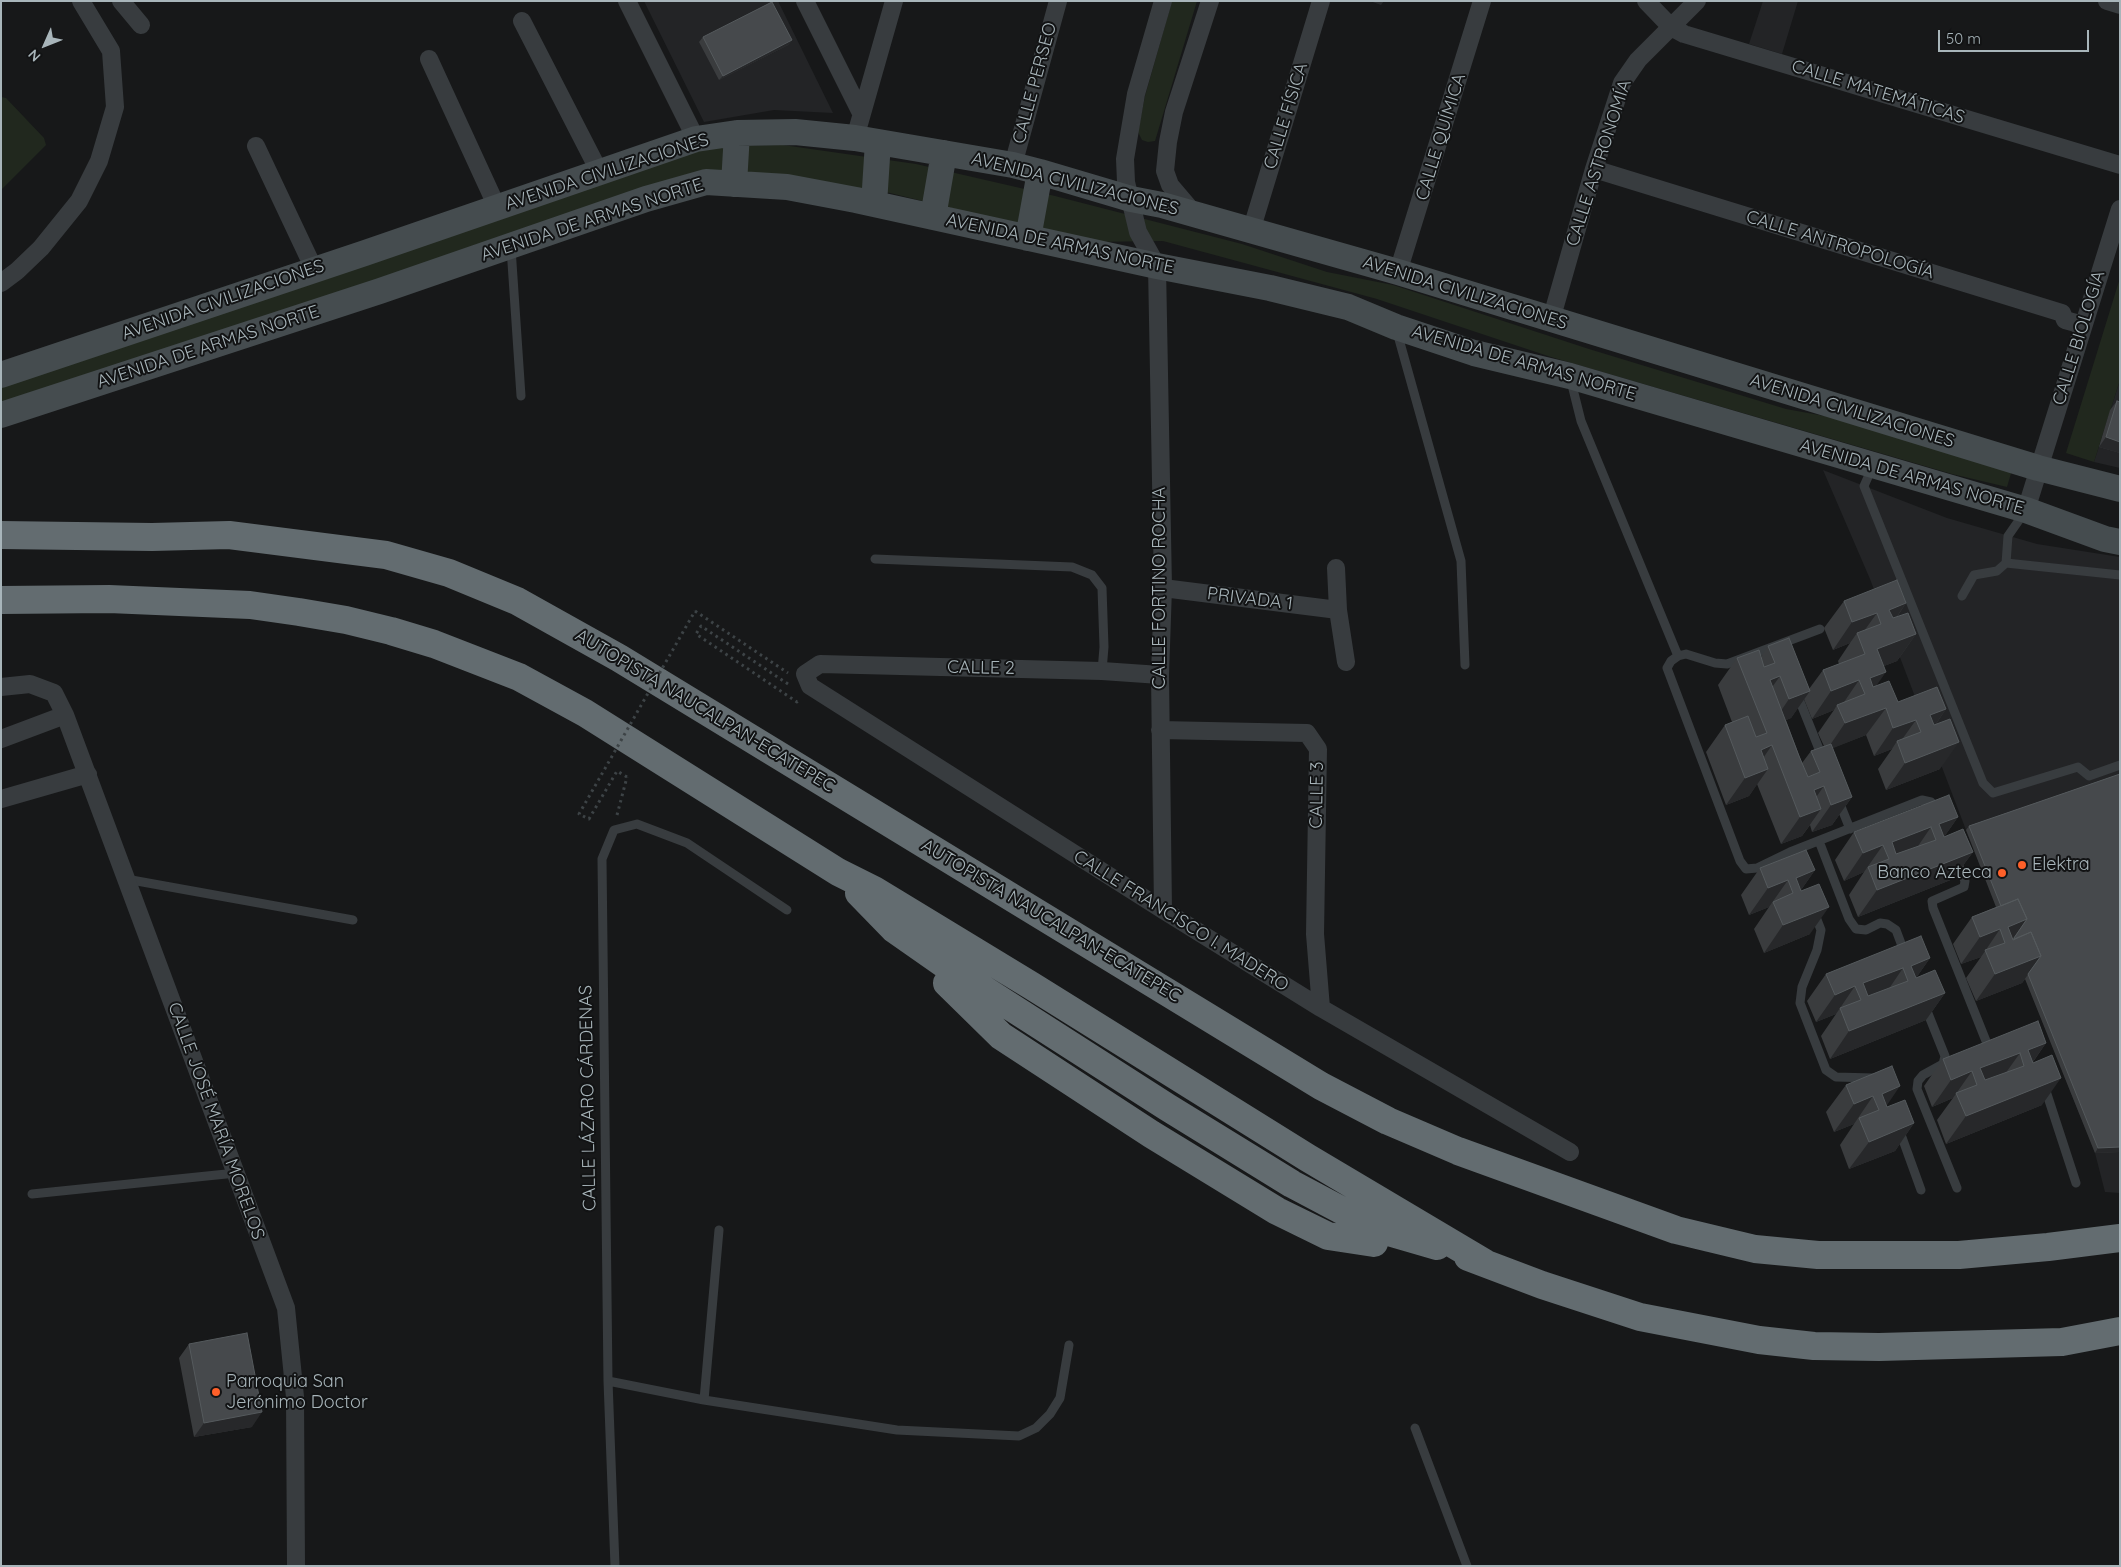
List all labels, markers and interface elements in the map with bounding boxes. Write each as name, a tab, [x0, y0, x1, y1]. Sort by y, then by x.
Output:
north arrow	[20, 20, 70, 70]
street label: CALLE PERSEO	[1008, 20, 1062, 146]
scale bar	[1941, 20, 2092, 52]
text: 50 m	[1946, 29, 1981, 48]
text: N	[24, 45, 44, 65]
street label: CALLE MATEMÁTICAS	[1789, 55, 1967, 129]
street label: CALLE FÍSICA	[1260, 60, 1312, 172]
street label: CALLE QUÍMICA	[1411, 71, 1471, 203]
street label: CALLE ASTRONOMÍA	[1562, 77, 1636, 249]
street label: AVENIDA CIVILIZACIONES	[503, 129, 711, 215]
street label: AVENIDA CIVILIZACIONES	[969, 148, 1181, 220]
street label: AVENIDA DE ARMAS NORTE	[478, 174, 706, 266]
street label: CALLE ANTROPOLOGÍA	[1743, 206, 1937, 284]
street label: AVENIDA DE ARMAS NORTE	[944, 209, 1176, 279]
street label: AVENIDA CIVILIZACIONES	[1360, 252, 1570, 334]
street label: AVENIDA CIVILIZACIONES	[119, 255, 327, 345]
street label: CALLE BIOLOGÍA	[2048, 268, 2110, 408]
street label: AVENIDA DE ARMAS NORTE	[94, 301, 322, 393]
street label: AVENIDA DE ARMAS NORTE	[1409, 321, 1639, 405]
street label: AVENIDA CIVILIZACIONES	[1747, 370, 1957, 452]
street label: AVENIDA DE ARMAS NORTE	[1797, 435, 2027, 519]
street label: CALLE FORTINO ROCHA	[1149, 487, 1171, 689]
street label: PRIVADA 1	[1206, 583, 1294, 615]
street label: AUTOPISTA NAUCALPAN-ECATEPEC	[571, 625, 839, 797]
street label: CALLE 2	[947, 657, 1015, 679]
street label: CALLE 3	[1306, 761, 1328, 829]
street label: AUTOPISTA NAUCALPAN-ECATEPEC	[917, 835, 1185, 1007]
street label: CALLE FRANCISCO I. MADERO	[1069, 846, 1293, 996]
place label: Elektra	[2032, 854, 2090, 876]
marker: Elektra	[2016, 859, 2028, 871]
place label: Banco Azteca	[1877, 862, 1992, 884]
marker: Banco Azteca	[1996, 867, 2008, 879]
street label: CALLE LÁZARO CÁRDENAS	[575, 985, 601, 1211]
street label: CALLE JOSÉ MARÍA MORELOS	[163, 999, 269, 1243]
place label: Parroquia San Jerónimo Doctor	[226, 1371, 368, 1414]
marker: Parroquia San Jerónimo Doctor	[210, 1386, 222, 1398]

